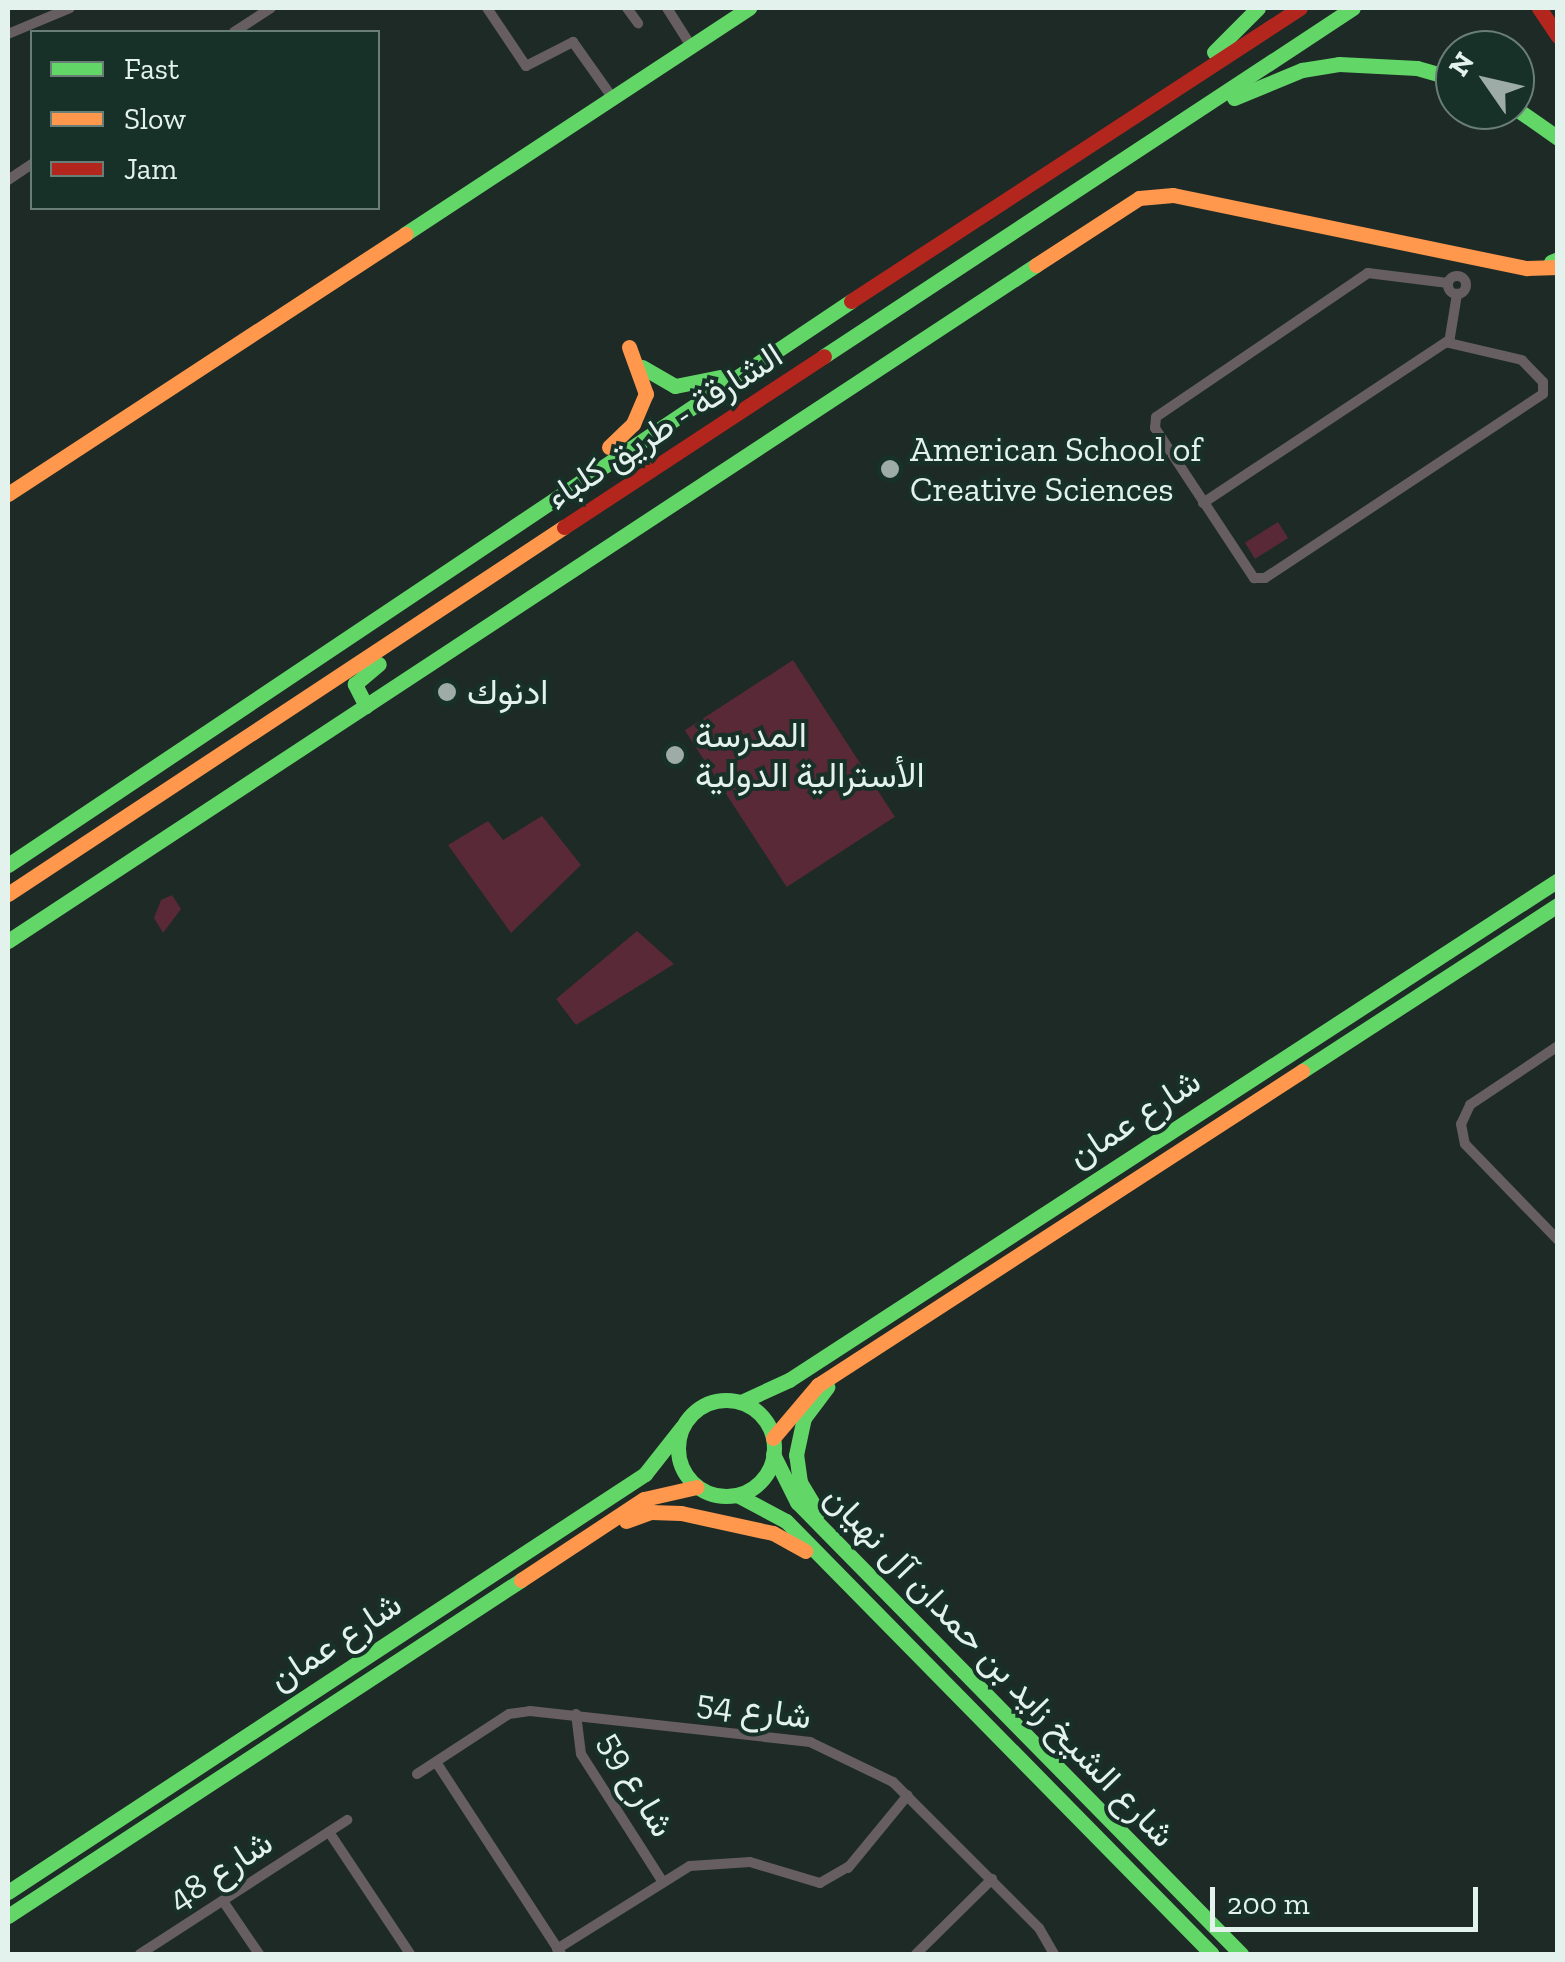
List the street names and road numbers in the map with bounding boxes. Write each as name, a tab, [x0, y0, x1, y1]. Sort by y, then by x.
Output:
street label: الشارقة - طريق كلباء	[538, 334, 790, 518]
street label: شارع عمان	[1060, 1060, 1208, 1176]
street label: شارع الشيخ زايد بن حمدان آل نهيان	[816, 1476, 1184, 1856]
street label: شارع عمان	[261, 1583, 409, 1699]
street label: شارع 54	[694, 1680, 814, 1738]
street label: شارع 59	[590, 1724, 684, 1844]
street label: شارع 48	[160, 1821, 280, 1919]

